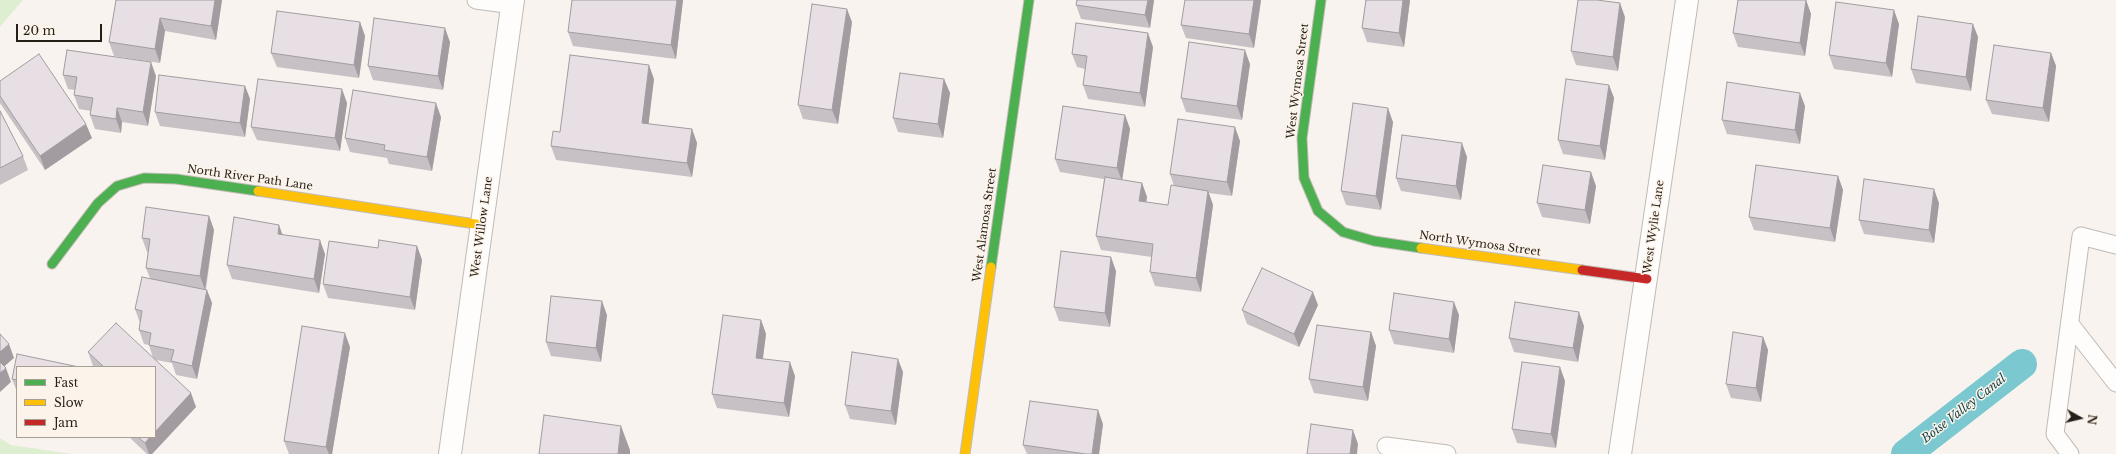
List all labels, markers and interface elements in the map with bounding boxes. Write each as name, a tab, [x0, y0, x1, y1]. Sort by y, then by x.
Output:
scale bar	[18, 16, 104, 42]
street label: West Wymosa Street	[1284, 22, 1312, 140]
text: 20 m	[23, 23, 55, 38]
street label: North River Path Lane	[186, 163, 314, 193]
street label: West Alamosa Street	[970, 167, 1000, 283]
street label: West Willow Lane	[468, 176, 496, 278]
street label: West Wylie Lane	[1641, 179, 1667, 275]
street label: North Wymosa Street	[1418, 229, 1542, 259]
legend	[16, 366, 156, 438]
water label: Boise Valley Canal	[1919, 372, 2009, 446]
text: Fast	[54, 375, 78, 390]
text: Slow	[54, 395, 83, 410]
north arrow	[2060, 398, 2100, 438]
text: N	[2084, 414, 2100, 426]
text: Jam	[54, 415, 78, 430]

